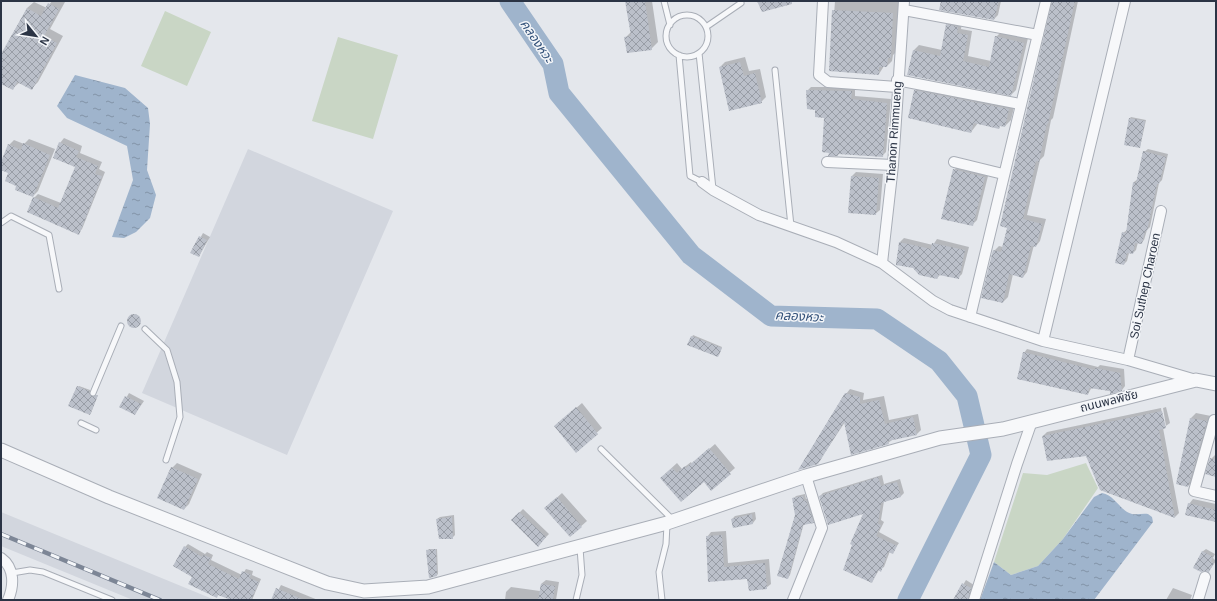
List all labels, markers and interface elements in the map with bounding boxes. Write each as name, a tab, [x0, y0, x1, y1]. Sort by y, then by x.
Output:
north arrow	[16, 16, 56, 56]
water label: คลองหวะ	[517, 17, 558, 67]
text: N	[37, 35, 52, 47]
street label: Thanon Rimmueng	[883, 81, 905, 183]
street label: Soi Suthep Charoen	[1127, 232, 1163, 340]
water label: คลองหวะ	[774, 307, 825, 325]
street label: ถนนพลพิชัย	[1079, 387, 1139, 415]

